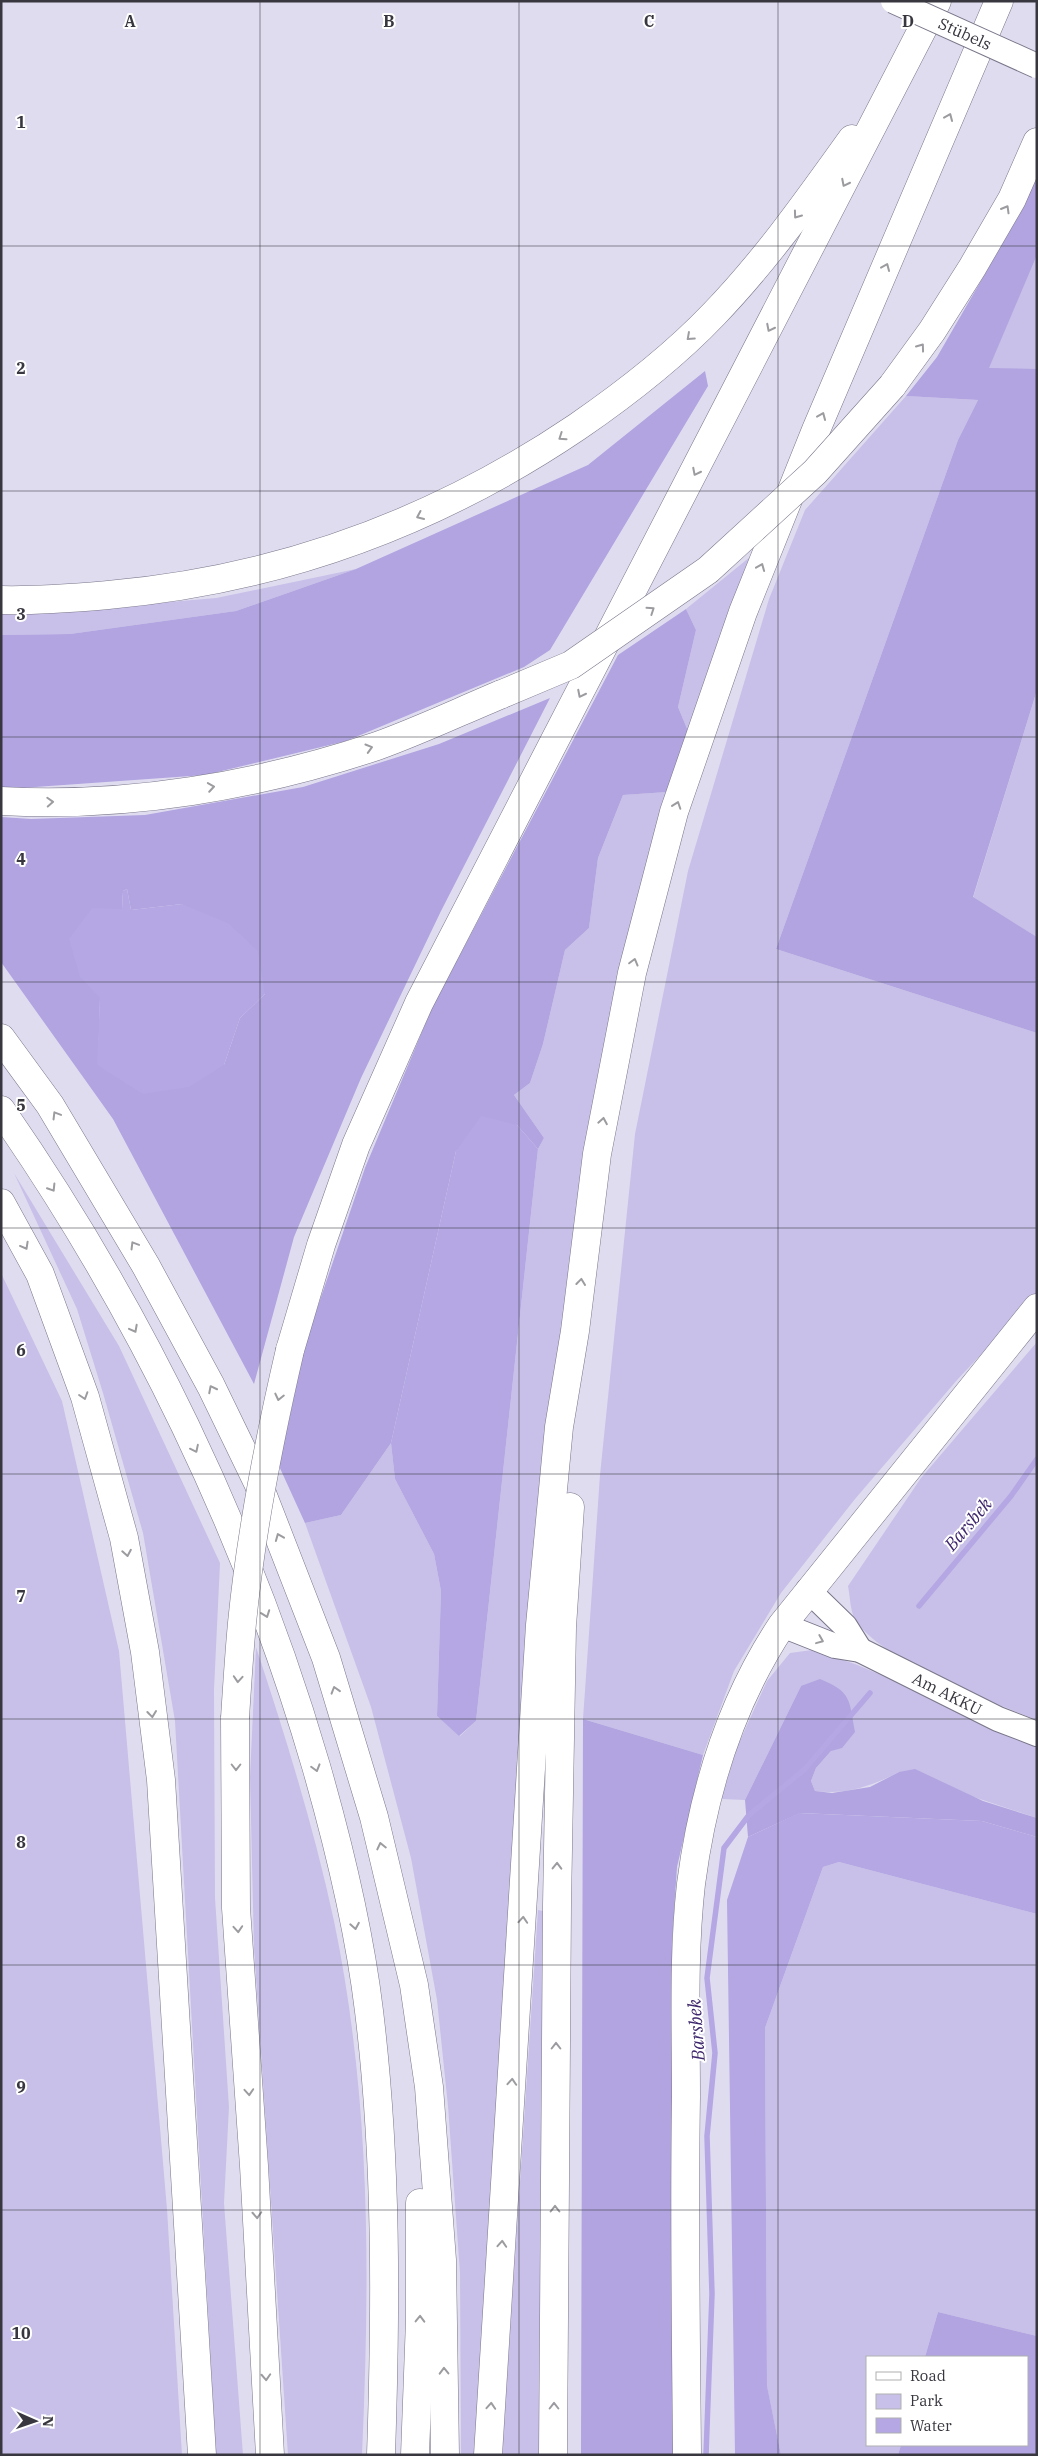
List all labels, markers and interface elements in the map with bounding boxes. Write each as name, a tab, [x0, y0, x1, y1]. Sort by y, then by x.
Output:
text: A	[124, 11, 136, 31]
text: B	[383, 11, 395, 31]
text: C	[644, 11, 654, 31]
text: D	[902, 11, 914, 31]
street label: Stübels	[935, 13, 995, 54]
text: 1	[16, 112, 26, 132]
one-way arrow	[943, 113, 954, 122]
one-way arrow	[841, 178, 851, 187]
one-way arrow	[1000, 205, 1010, 214]
one-way arrow	[794, 209, 803, 219]
one-way arrow	[879, 263, 890, 272]
one-way arrow	[766, 323, 776, 332]
one-way arrow	[686, 331, 695, 340]
one-way arrow	[915, 343, 924, 353]
text: 2	[16, 358, 26, 378]
one-way arrow	[815, 412, 826, 421]
one-way arrow	[558, 431, 568, 440]
one-way arrow	[692, 467, 702, 476]
one-way arrow	[416, 509, 425, 520]
one-way arrow	[755, 563, 765, 572]
text: 3	[16, 604, 26, 624]
one-way arrow	[645, 607, 654, 616]
one-way arrow	[577, 689, 587, 698]
one-way arrow	[364, 743, 373, 753]
one-way arrow	[207, 782, 216, 792]
one-way arrow	[46, 796, 54, 807]
one-way arrow	[671, 801, 681, 810]
text: 4	[16, 849, 26, 869]
one-way arrow	[629, 958, 639, 967]
text: 5	[16, 1095, 26, 1115]
one-way arrow	[53, 1112, 63, 1121]
one-way arrow	[597, 1117, 608, 1125]
one-way arrow	[46, 1182, 55, 1192]
one-way arrow	[18, 1240, 28, 1249]
one-way arrow	[130, 1242, 140, 1251]
one-way arrow	[575, 1278, 586, 1286]
one-way arrow	[127, 1323, 137, 1332]
text: 6	[16, 1340, 26, 1360]
one-way arrow	[208, 1386, 218, 1395]
one-way arrow	[79, 1392, 89, 1400]
one-way arrow	[274, 1393, 285, 1402]
one-way arrow	[189, 1443, 199, 1452]
water label: Barsbek	[939, 1492, 997, 1556]
one-way arrow	[275, 1533, 286, 1542]
one-way arrow	[121, 1549, 132, 1558]
text: 7	[16, 1586, 26, 1606]
one-way arrow	[260, 1609, 270, 1617]
one-way arrow	[815, 1634, 824, 1645]
street label: Am AKKU	[909, 1668, 986, 1720]
one-way arrow	[233, 1675, 244, 1683]
one-way arrow	[331, 1686, 341, 1694]
one-way arrow	[147, 1709, 157, 1718]
one-way arrow	[230, 1763, 241, 1771]
one-way arrow	[311, 1764, 321, 1772]
text: 8	[16, 1832, 26, 1852]
one-way arrow	[376, 1841, 386, 1850]
one-way arrow	[552, 1862, 563, 1870]
one-way arrow	[517, 1915, 528, 1923]
one-way arrow	[349, 1922, 359, 1930]
one-way arrow	[232, 1926, 243, 1934]
water label: Barsbek	[682, 1998, 710, 2063]
one-way arrow	[551, 2042, 561, 2050]
text: 9	[16, 2077, 26, 2097]
one-way arrow	[507, 2078, 518, 2086]
one-way arrow	[243, 2088, 254, 2096]
one-way arrow	[550, 2204, 560, 2212]
one-way arrow	[251, 2211, 262, 2219]
one-way arrow	[496, 2240, 507, 2248]
one-way arrow	[415, 2314, 425, 2322]
text: 10	[11, 2323, 31, 2343]
legend	[866, 2356, 1028, 2446]
text: Road	[910, 2366, 946, 2385]
one-way arrow	[438, 2367, 449, 2375]
one-way arrow	[260, 2373, 271, 2381]
text: Park	[910, 2391, 943, 2410]
north arrow	[10, 2396, 60, 2446]
one-way arrow	[486, 2402, 497, 2410]
one-way arrow	[549, 2402, 559, 2410]
text: N	[39, 2416, 57, 2427]
text: Water	[910, 2416, 952, 2435]

